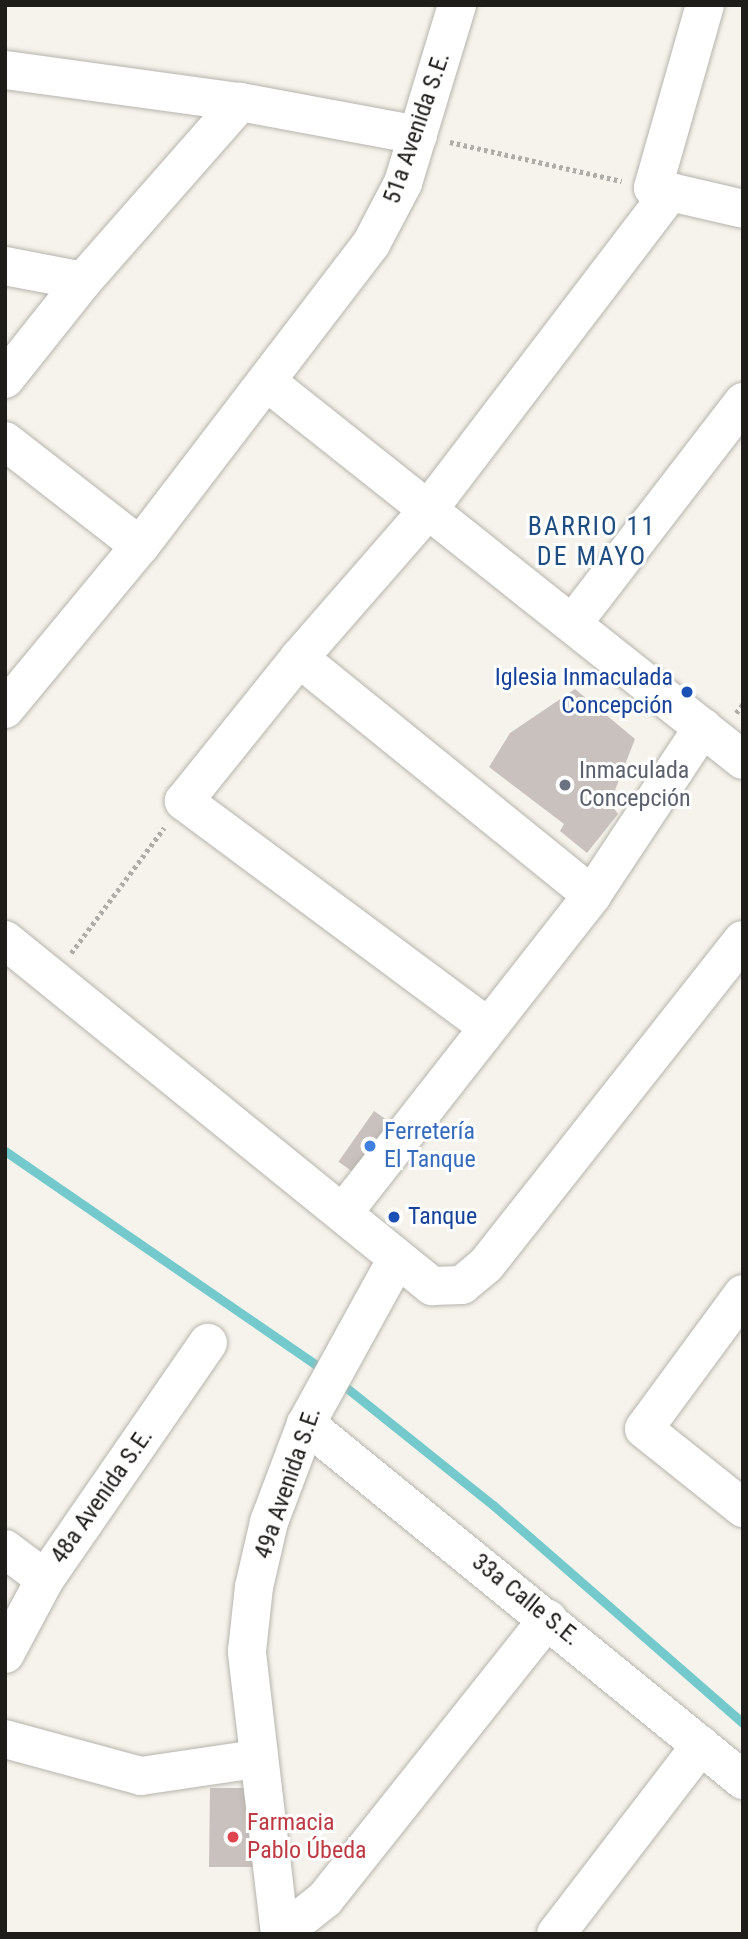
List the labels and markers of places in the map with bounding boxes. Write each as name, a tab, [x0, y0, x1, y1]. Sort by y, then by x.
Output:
place label: Iglesia Inmaculada Concepción	[495, 664, 673, 720]
marker: Iglesia Inmaculada Concepción	[679, 684, 695, 700]
place label: Inmaculada Concepción	[579, 757, 691, 813]
marker: Inmaculada Concepción	[557, 777, 573, 793]
place label: Ferretería El Tanque	[384, 1118, 476, 1174]
marker: Ferretería El Tanque	[362, 1138, 378, 1154]
place label: Tanque	[408, 1203, 477, 1231]
marker: Tanque	[386, 1209, 402, 1225]
place label: Farmacia Pablo Úbeda	[247, 1809, 367, 1865]
marker: Farmacia Pablo Úbeda	[225, 1829, 241, 1845]

